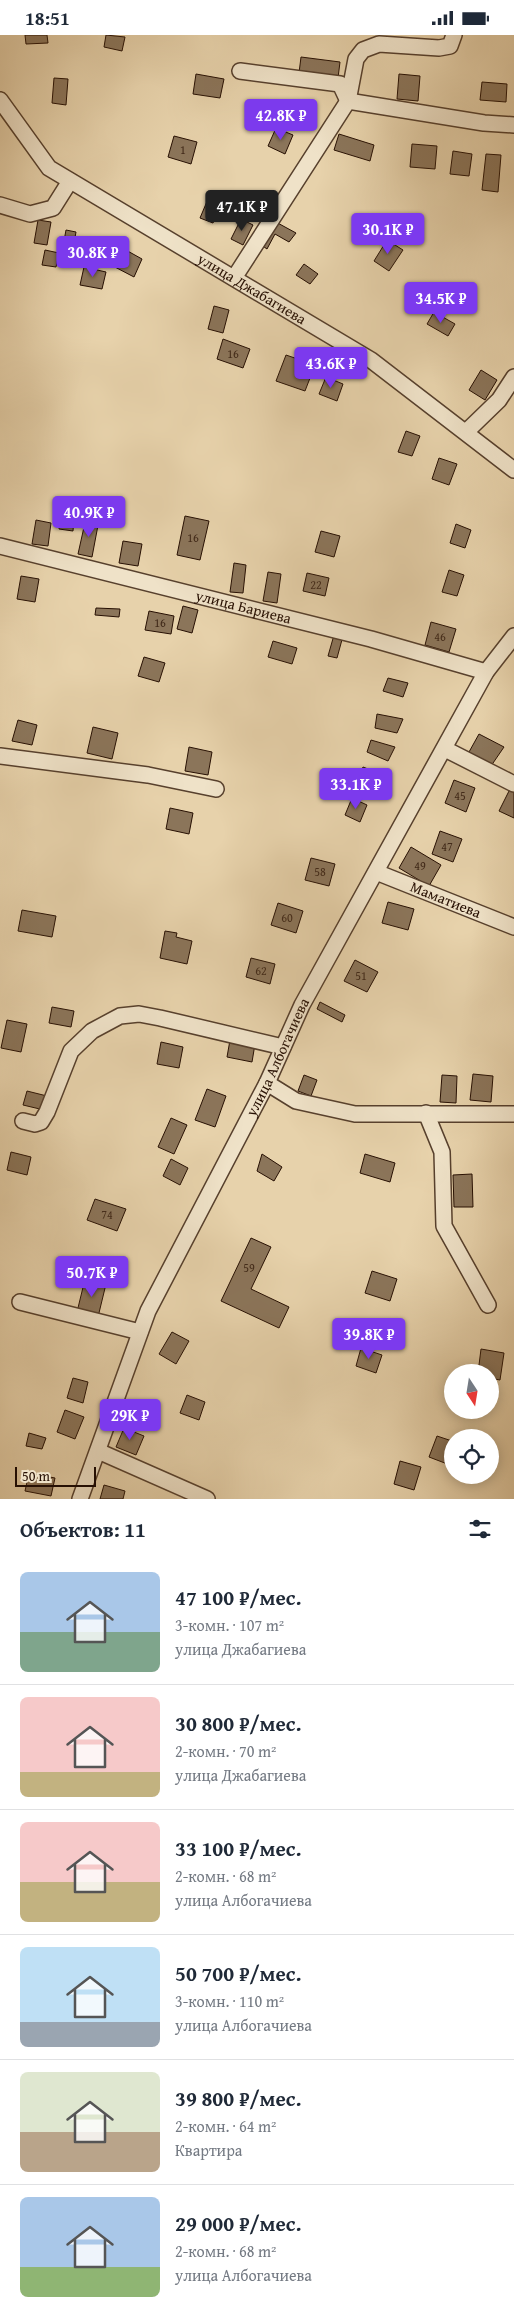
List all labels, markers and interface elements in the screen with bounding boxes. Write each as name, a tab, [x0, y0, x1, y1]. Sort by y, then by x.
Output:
text: 18:51	[25, 4, 70, 32]
pin: 42.8K ₽	[235, 99, 327, 141]
text: 42.8K ₽	[255, 103, 307, 127]
house number: 1	[180, 141, 186, 158]
pin: 47.1K ₽	[196, 189, 288, 232]
text: 47.1K ₽	[216, 194, 268, 218]
pin: 30.1K ₽	[342, 213, 434, 255]
text: 30.1K ₽	[362, 217, 414, 241]
pin: 30.8K ₽	[47, 235, 139, 278]
text: 30.8K ₽	[67, 240, 119, 264]
street label: улица Джабагиева	[193, 247, 311, 330]
pin: 34.5K ₽	[395, 281, 487, 324]
text: 34.5K ₽	[415, 286, 467, 310]
house number: 16	[227, 345, 239, 362]
pin: 43.6K ₽	[285, 347, 377, 389]
text: 43.6K ₽	[305, 351, 357, 375]
pin: 40.9K ₽	[43, 495, 135, 538]
text: 40.9K ₽	[63, 500, 115, 524]
house number: 16	[187, 529, 199, 546]
house number: 22	[310, 576, 322, 593]
street label: улица Бариева	[193, 584, 295, 629]
house number: 16	[154, 614, 166, 631]
house number: 46	[434, 628, 446, 645]
pin: 33.1K ₽	[310, 767, 402, 810]
text: 33.1K ₽	[330, 772, 382, 796]
house number: 45	[454, 787, 466, 804]
house number: 47	[441, 838, 453, 855]
house number: 49	[414, 857, 426, 874]
house number: 58	[314, 863, 326, 880]
street label: Маматиева	[407, 876, 485, 923]
house number: 60	[281, 909, 293, 926]
house number: 62	[255, 962, 267, 979]
house number: 51	[355, 967, 367, 984]
street label: улица Албогачиева	[240, 993, 314, 1121]
house number: 74	[101, 1206, 113, 1223]
pin: 50.7K ₽	[46, 1255, 138, 1298]
house number: 59	[243, 1259, 255, 1276]
text: 50.7K ₽	[66, 1260, 118, 1284]
pin: 39.8K ₽	[323, 1317, 415, 1360]
text: 39.8K ₽	[343, 1322, 395, 1346]
north arrow	[444, 1364, 499, 1419]
map controls	[444, 1364, 499, 1484]
pin: 29K ₽	[95, 1399, 165, 1441]
text: 29K ₽	[111, 1403, 149, 1427]
button: locate	[444, 1429, 499, 1484]
scale bar	[15, 1464, 96, 1487]
text: 50 m	[22, 1466, 50, 1486]
text: Объектов: 11	[20, 1514, 146, 1545]
icon: filters	[466, 1515, 494, 1543]
text: 47 100 ₽/мес.	[175, 1582, 301, 1613]
icon: home	[60, 1592, 120, 1652]
text: 3-комн. · 107 m²	[175, 1613, 284, 1637]
text: улица Джабагиева	[175, 1637, 306, 1661]
text: 30 800 ₽/мес.	[175, 1708, 301, 1739]
icon: home	[60, 1717, 120, 1777]
text: 2-комн. · 70 m²	[175, 1739, 276, 1763]
text: улица Джабагиева	[175, 1763, 306, 1787]
text: 33 100 ₽/мес.	[175, 1833, 301, 1864]
icon: home	[60, 1842, 120, 1902]
text: 2-комн. · 68 m²	[175, 1864, 276, 1888]
text: улица Албогачиева	[175, 1888, 312, 1912]
text: 50 700 ₽/мес.	[175, 1958, 301, 1989]
icon: home	[60, 1967, 120, 2027]
text: 3-комн. · 110 m²	[175, 1989, 284, 2013]
text: улица Албогачиева	[175, 2013, 312, 2037]
text: 39 800 ₽/мес.	[175, 2083, 301, 2114]
icon: home	[60, 2092, 120, 2152]
text: 2-комн. · 64 m²	[175, 2114, 276, 2138]
text: Квартира	[175, 2138, 242, 2162]
text: 29 000 ₽/мес.	[175, 2208, 301, 2239]
icon: home	[60, 2217, 120, 2277]
text: 2-комн. · 68 m²	[175, 2239, 276, 2263]
text: улица Албогачиева	[175, 2263, 312, 2287]

